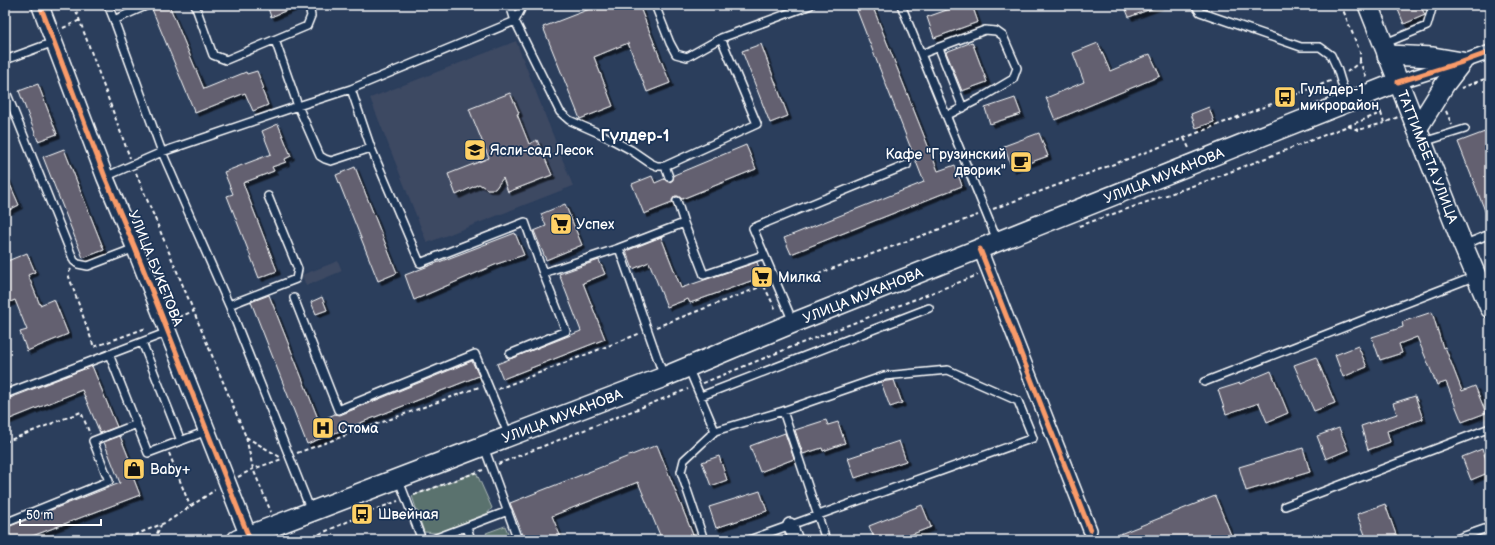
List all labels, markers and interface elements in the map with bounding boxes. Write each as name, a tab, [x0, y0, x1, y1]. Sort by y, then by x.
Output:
place label: Гульдер-1 микрорайон	[1300, 81, 1379, 114]
bus stop icon: Гульдер-1 микрорайон	[1272, 84, 1298, 110]
street label: ТАТТИМБЕТА УЛИЦА	[1394, 88, 1462, 226]
district label: Гүлдер-1	[601, 127, 669, 146]
school or university icon: Ясли-сад Лесок	[462, 137, 488, 163]
place label: Ясли-сад Лесок	[490, 142, 594, 159]
street label: УЛИЦА МУКАНОВА	[1102, 144, 1227, 207]
place label: Кафе "Грузинский дворик"	[886, 146, 1006, 179]
cafe icon: Кафе "Грузинский дворик"	[1008, 149, 1034, 175]
street label: УЛИЦА БУКЕТОВА	[125, 208, 187, 329]
supermarket icon: Успех	[548, 211, 574, 237]
place label: Успех	[576, 216, 615, 233]
supermarket icon: Милка	[749, 264, 775, 290]
street label: УЛИЦА МУКАНОВА	[801, 264, 926, 327]
place label: Милка	[778, 269, 822, 286]
street label: УЛИЦА МУКАНОВА	[500, 385, 625, 447]
hospital icon: Стома	[310, 415, 336, 441]
place label: Стома	[338, 420, 379, 437]
shop icon: Baby+	[121, 456, 147, 482]
place label: Baby+	[150, 461, 191, 478]
scale bar	[20, 501, 101, 527]
bus stop icon: Швейная	[349, 501, 375, 527]
place label: Швейная	[378, 506, 439, 523]
text: 50 m	[26, 508, 53, 523]

